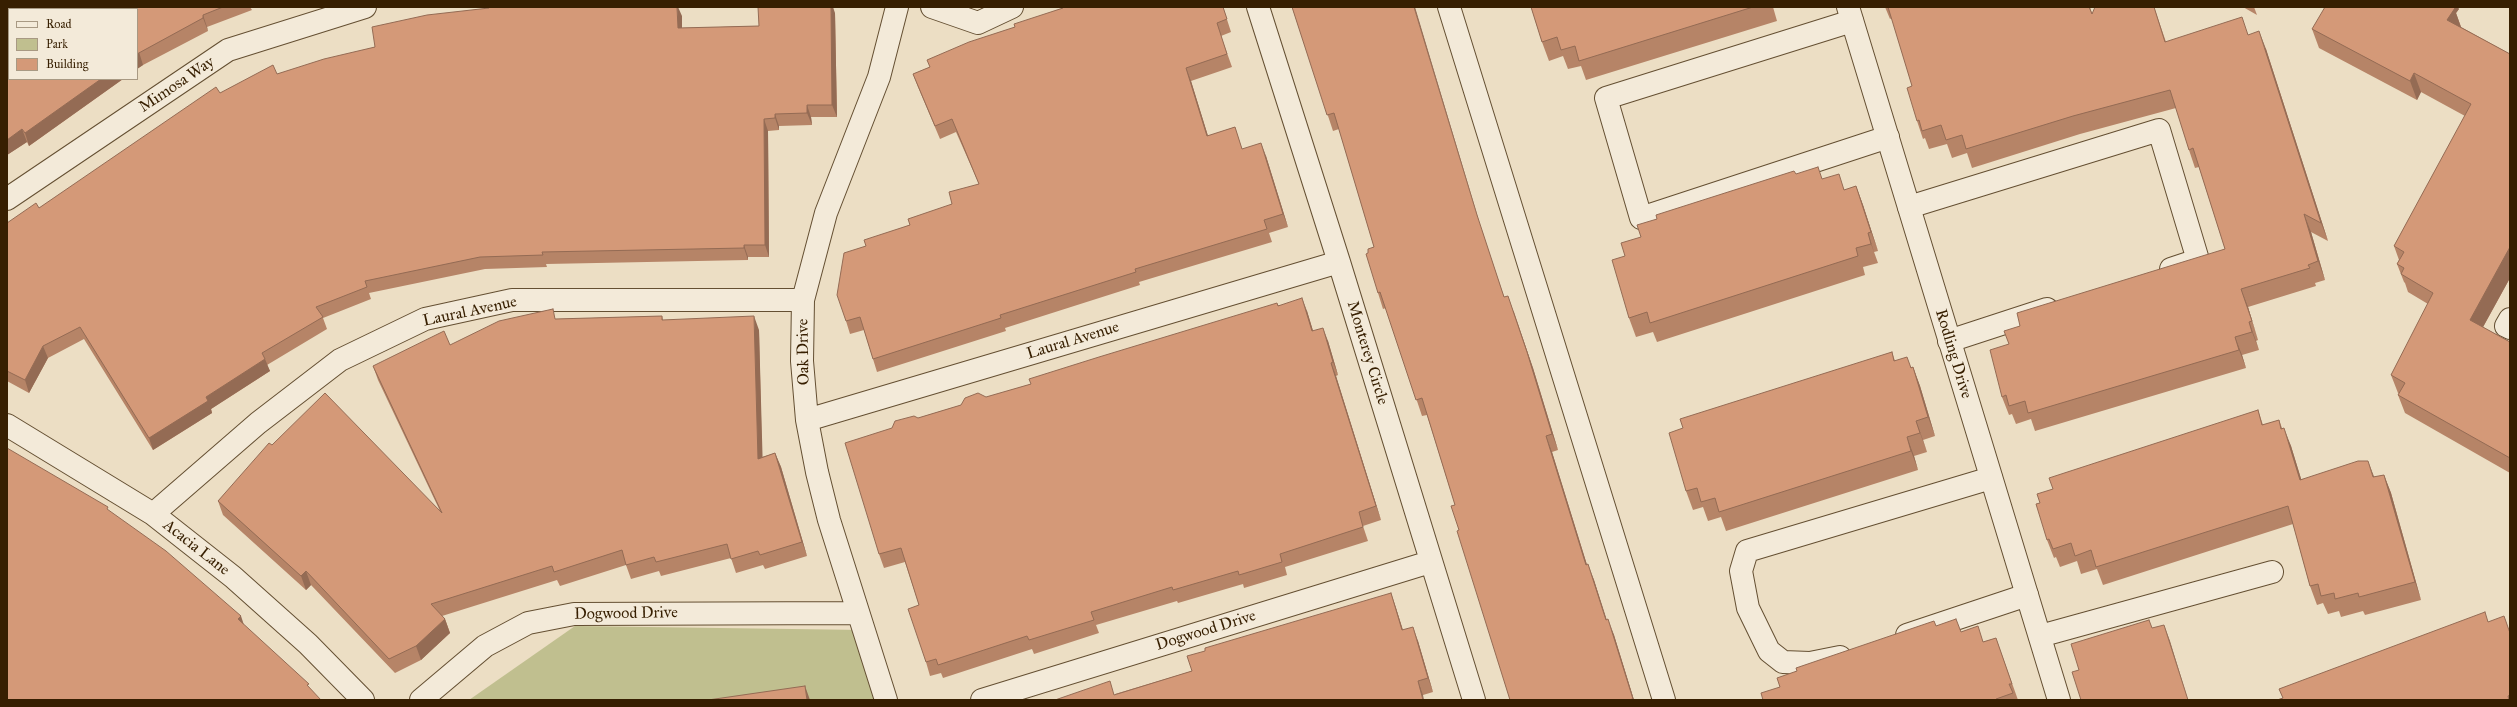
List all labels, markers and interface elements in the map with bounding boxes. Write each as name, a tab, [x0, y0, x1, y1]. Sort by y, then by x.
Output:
legend	[8, 8, 138, 80]
text: Road	[46, 17, 72, 31]
text: Park	[46, 37, 68, 51]
street label: Mimosa Way	[136, 53, 218, 117]
text: Building	[46, 57, 88, 71]
street label: Laural Avenue	[421, 293, 519, 331]
street label: Monterey Circle	[1342, 299, 1392, 407]
street label: Rodling Drive	[1930, 307, 1976, 401]
street label: Oak Drive	[794, 318, 814, 386]
street label: Laural Avenue	[1024, 318, 1122, 364]
street label: Acacia Lane	[159, 516, 233, 580]
street label: Dogwood Drive	[574, 603, 678, 625]
street label: Dogwood Drive	[1154, 607, 1258, 655]

